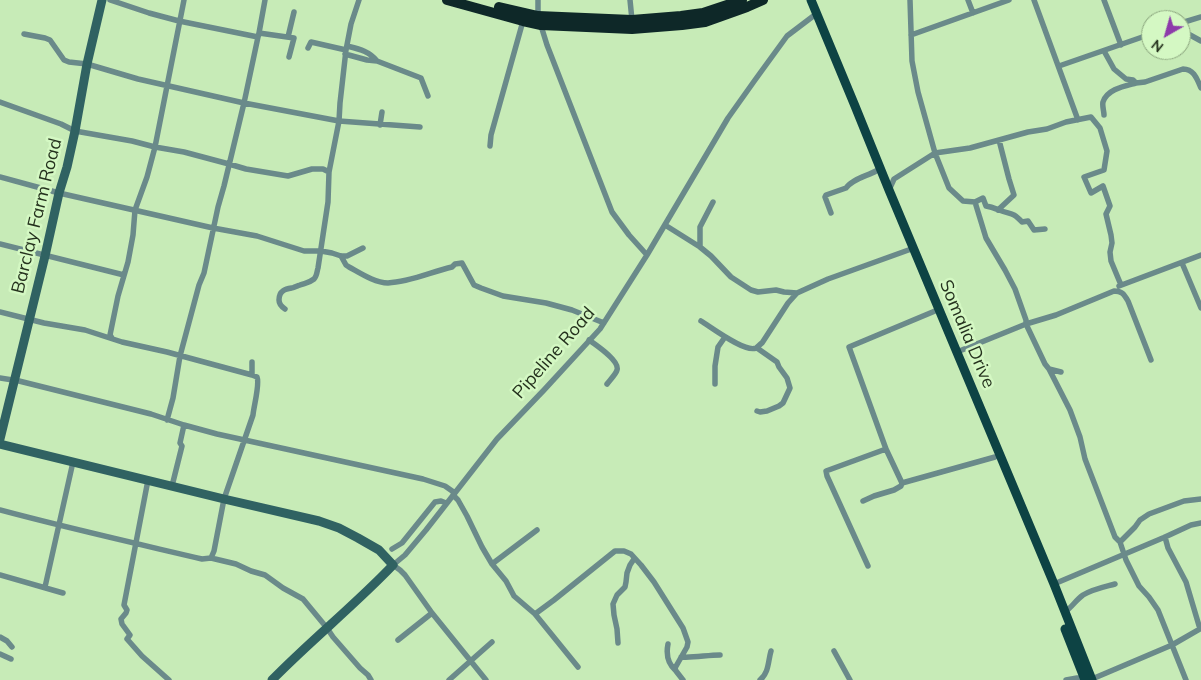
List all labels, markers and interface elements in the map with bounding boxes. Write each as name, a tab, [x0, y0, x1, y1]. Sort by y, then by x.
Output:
north arrow	[1141, 10, 1191, 60]
text: N	[1148, 36, 1167, 56]
street label: Barclay Farm Road	[7, 136, 67, 296]
street label: Somalia Drive	[934, 277, 1000, 391]
street label: Pipeline Road	[508, 303, 600, 403]

